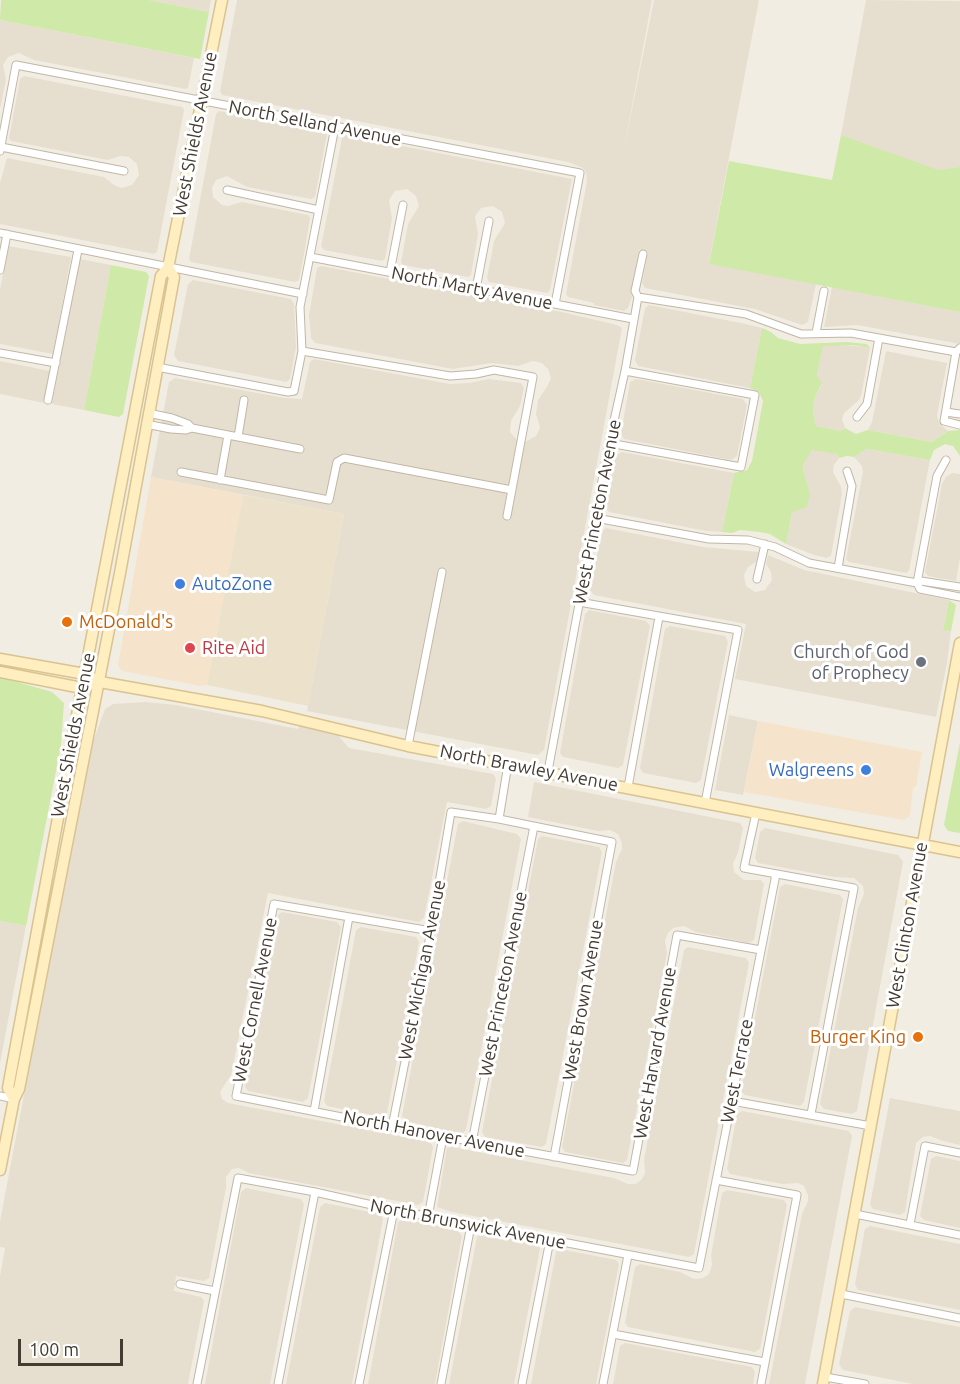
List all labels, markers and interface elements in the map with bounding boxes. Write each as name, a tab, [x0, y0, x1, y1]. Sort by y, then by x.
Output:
street label: West Shields Avenue	[168, 50, 222, 218]
street label: North Selland Avenue	[227, 96, 403, 150]
street label: North Marty Avenue	[389, 262, 555, 314]
street label: West Princeton Avenue	[568, 417, 626, 607]
place label: AutoZone	[192, 573, 272, 595]
marker: AutoZone	[173, 577, 187, 591]
place label: McDonald's	[79, 611, 173, 633]
marker: McDonald's	[60, 615, 74, 629]
place label: Rite Aid	[202, 637, 265, 659]
marker: Rite Aid	[183, 641, 197, 655]
place label: Church of God of Prophecy	[793, 641, 909, 684]
street label: West Shields Avenue	[46, 651, 100, 819]
marker: Church of God of Prophecy	[914, 655, 928, 669]
street label: North Brawley Avenue	[438, 740, 620, 796]
place label: Walgreens	[769, 759, 854, 781]
marker: Walgreens	[859, 763, 873, 777]
street label: West Clinton Avenue	[882, 840, 932, 1010]
street label: West Michigan Avenue	[394, 878, 450, 1062]
street label: West Princeton Avenue	[474, 889, 532, 1079]
street label: West Cornell Avenue	[228, 915, 282, 1085]
street label: West Brown Avenue	[558, 918, 608, 1082]
street label: West Harvard Avenue	[629, 965, 681, 1141]
street label: West Terrace	[716, 1017, 758, 1125]
place label: Burger King	[810, 1026, 906, 1048]
marker: Burger King	[911, 1030, 925, 1044]
street label: North Hanover Avenue	[341, 1106, 527, 1162]
street label: North Brunswick Avenue	[368, 1194, 568, 1254]
scale bar	[21, 1327, 126, 1365]
text: 100 m	[29, 1339, 79, 1359]

